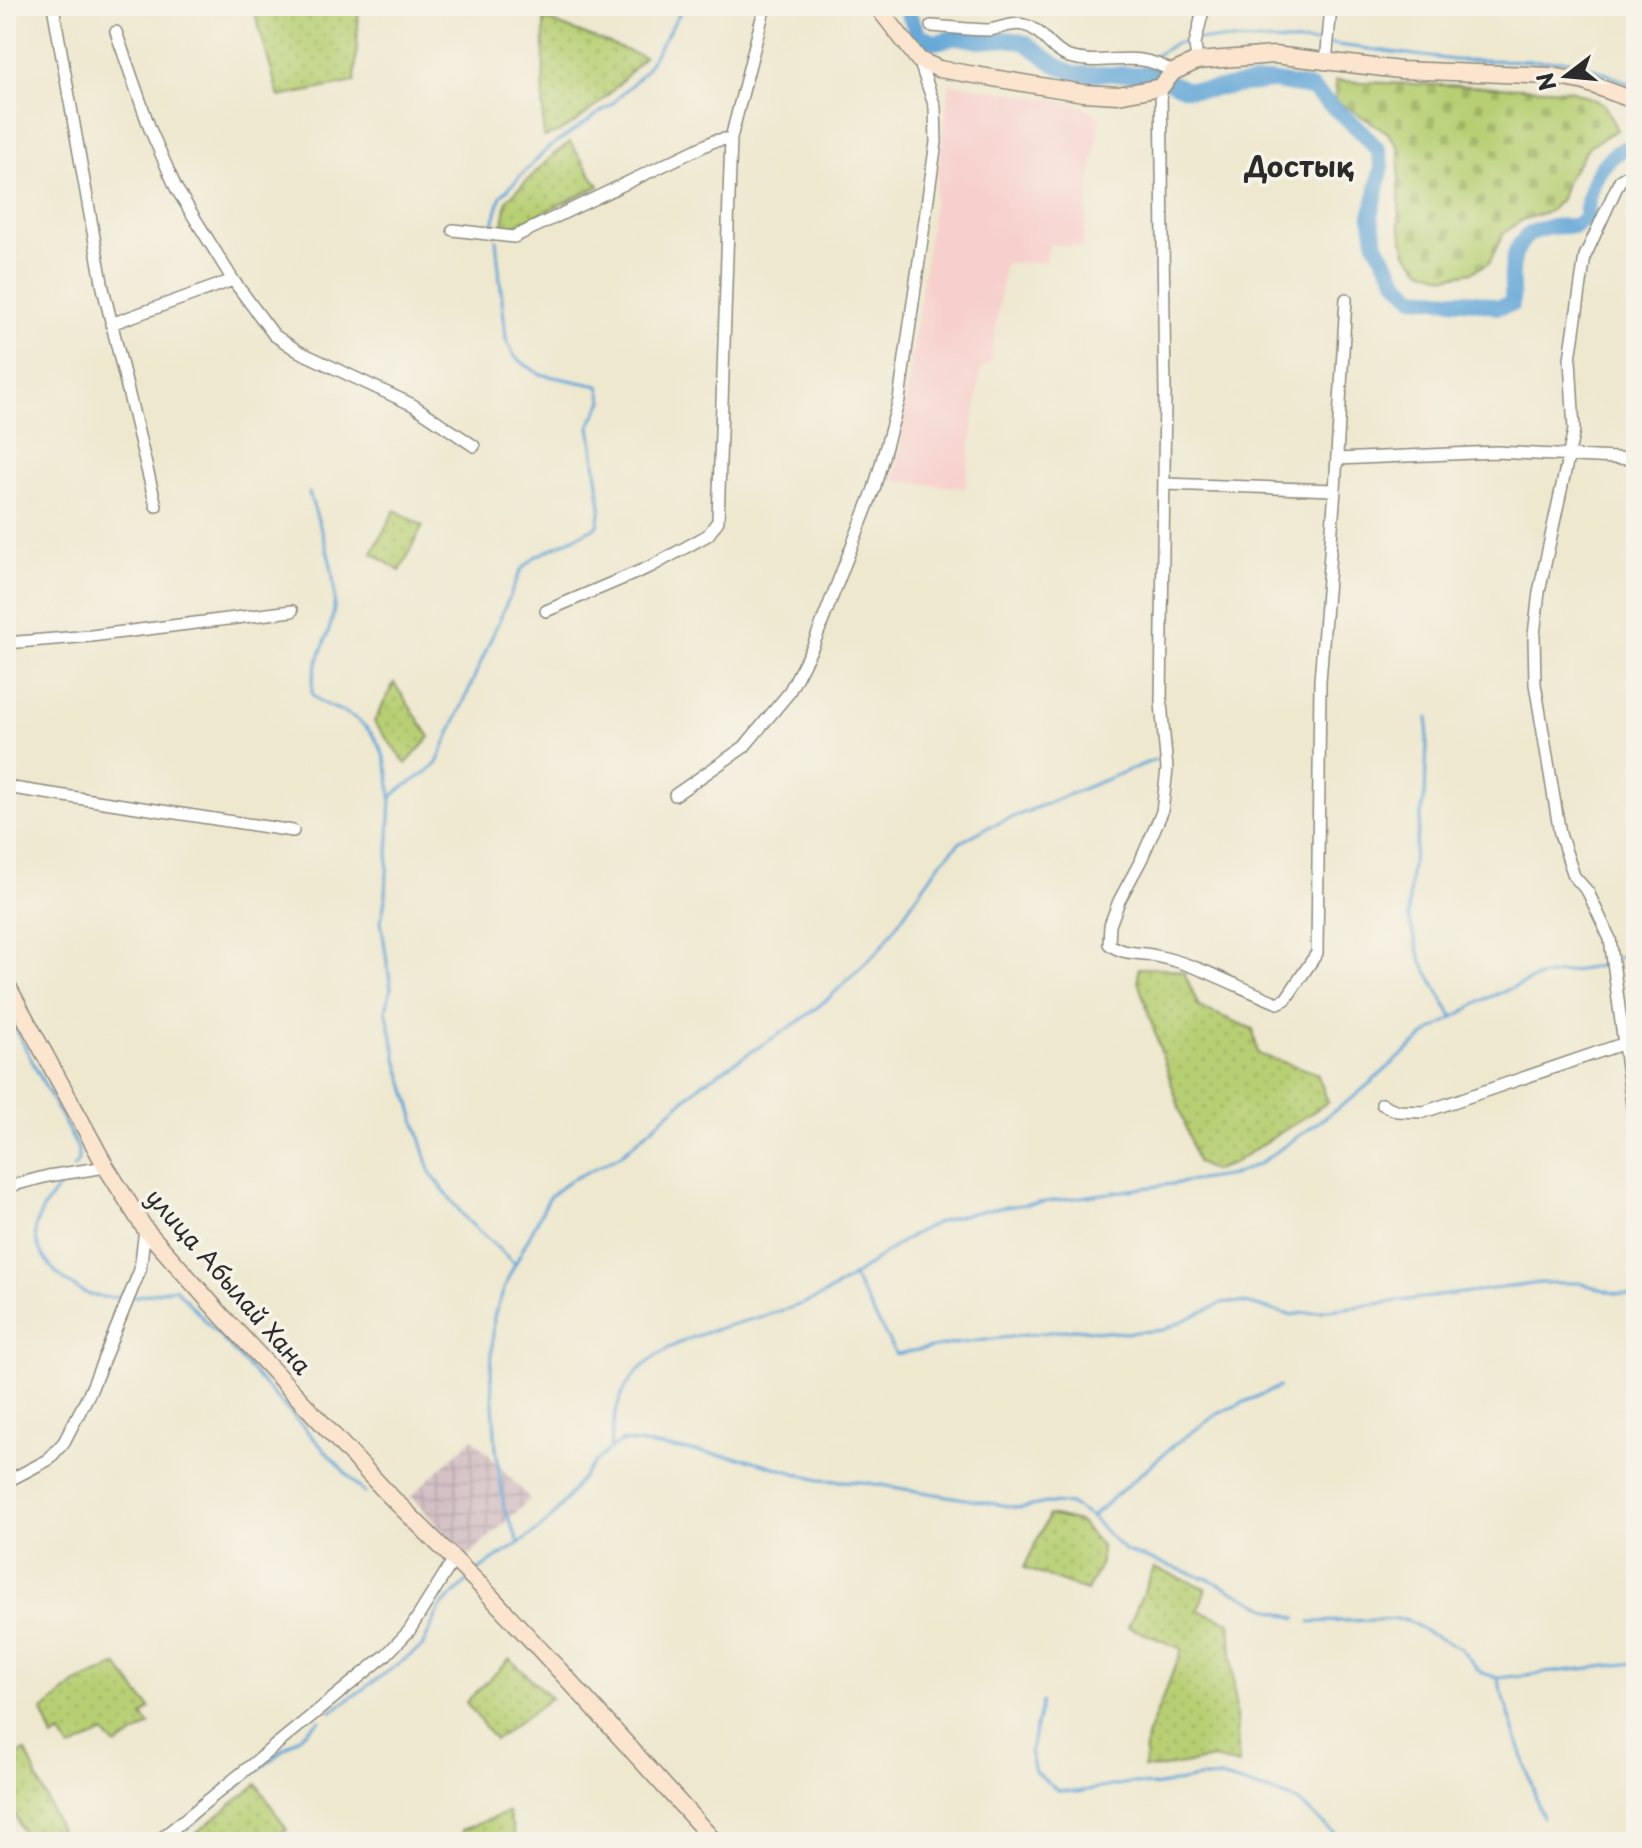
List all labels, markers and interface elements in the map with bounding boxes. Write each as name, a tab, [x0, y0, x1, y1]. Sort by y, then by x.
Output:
north arrow	[1526, 36, 1606, 116]
text: N	[1527, 69, 1564, 95]
district label: Достық	[1244, 144, 1354, 187]
street label: улица Абылай Хана	[138, 1180, 321, 1382]

